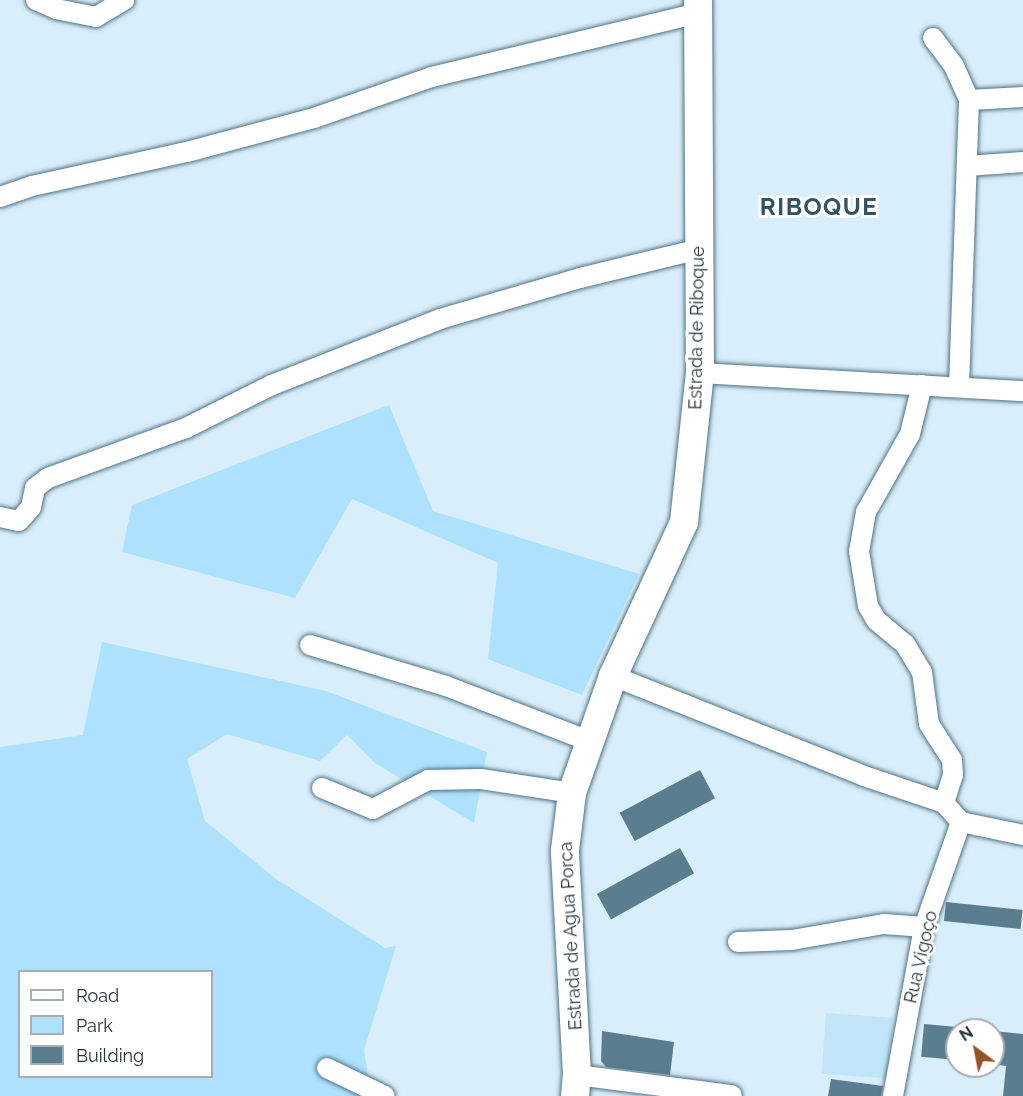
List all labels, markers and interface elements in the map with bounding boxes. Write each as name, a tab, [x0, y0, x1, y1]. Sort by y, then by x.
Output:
district label: RIBOQUE	[760, 193, 878, 221]
street label: Estrada de Riboque	[685, 246, 709, 410]
street label: Estrada de Agua Porca	[555, 841, 587, 1031]
street label: Rua Vigoço	[900, 908, 942, 1006]
legend	[18, 970, 213, 1078]
text: Road	[76, 985, 119, 1006]
text: Park	[76, 1015, 113, 1036]
north arrow	[945, 1018, 1005, 1078]
text: N	[956, 1023, 976, 1045]
text: Building	[76, 1045, 144, 1066]

